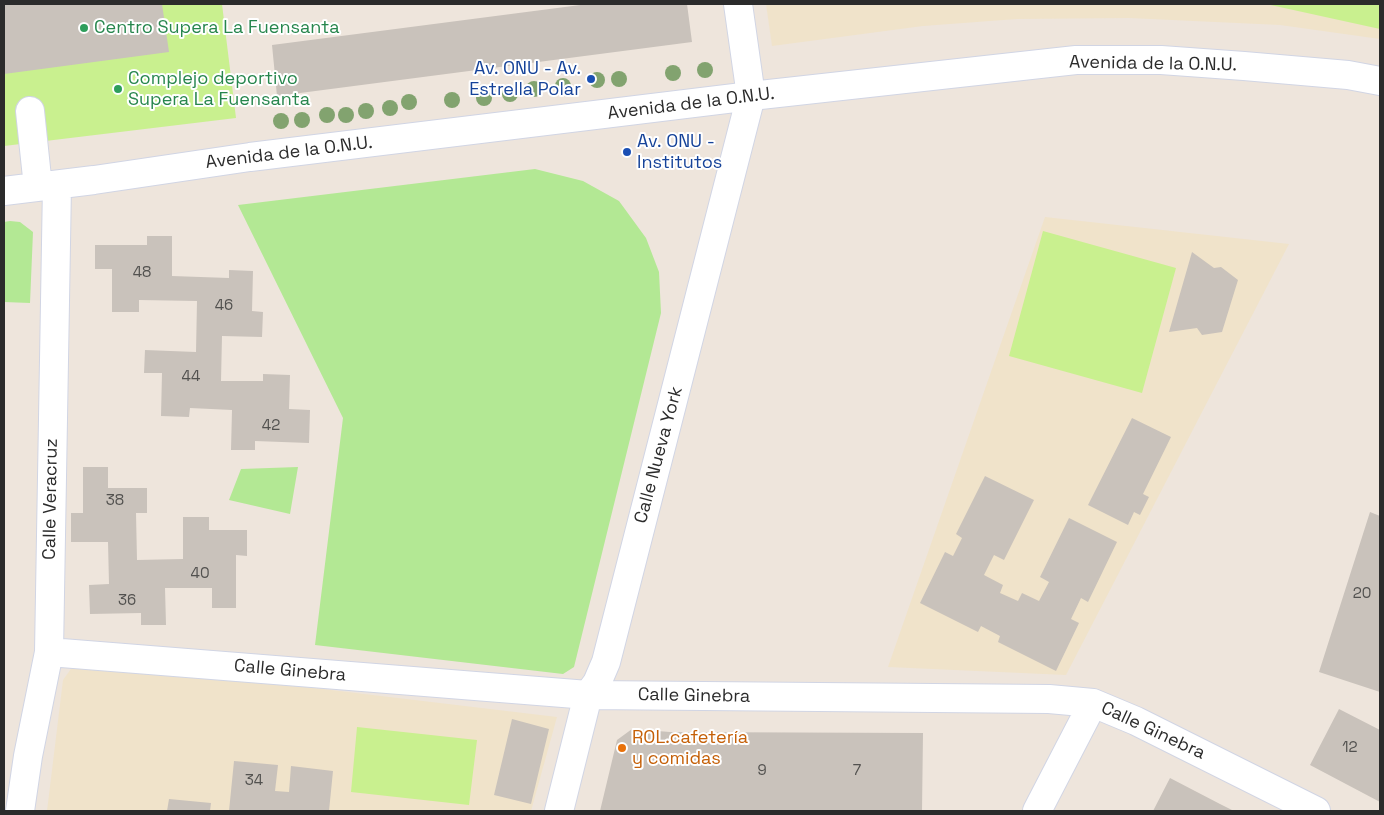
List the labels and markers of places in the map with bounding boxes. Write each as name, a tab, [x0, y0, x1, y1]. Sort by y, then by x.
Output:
place label: Centro Supera La Fuensanta	[94, 17, 340, 39]
marker: Centro Supera La Fuensanta	[78, 22, 90, 34]
place label: Av. ONU - Av. Estrella Polar	[469, 58, 581, 100]
place label: Complejo deportivo Supera La Fuensanta	[128, 68, 310, 110]
marker: Av. ONU - Av. Estrella Polar	[585, 73, 597, 85]
marker: Complejo deportivo Supera La Fuensanta	[112, 83, 124, 95]
place label: Av. ONU - Institutos	[637, 131, 722, 173]
marker: Av. ONU - Institutos	[621, 146, 633, 158]
place label: ROL.cafetería y comidas	[632, 727, 748, 770]
marker: ROL.cafetería y comidas	[616, 742, 628, 754]

